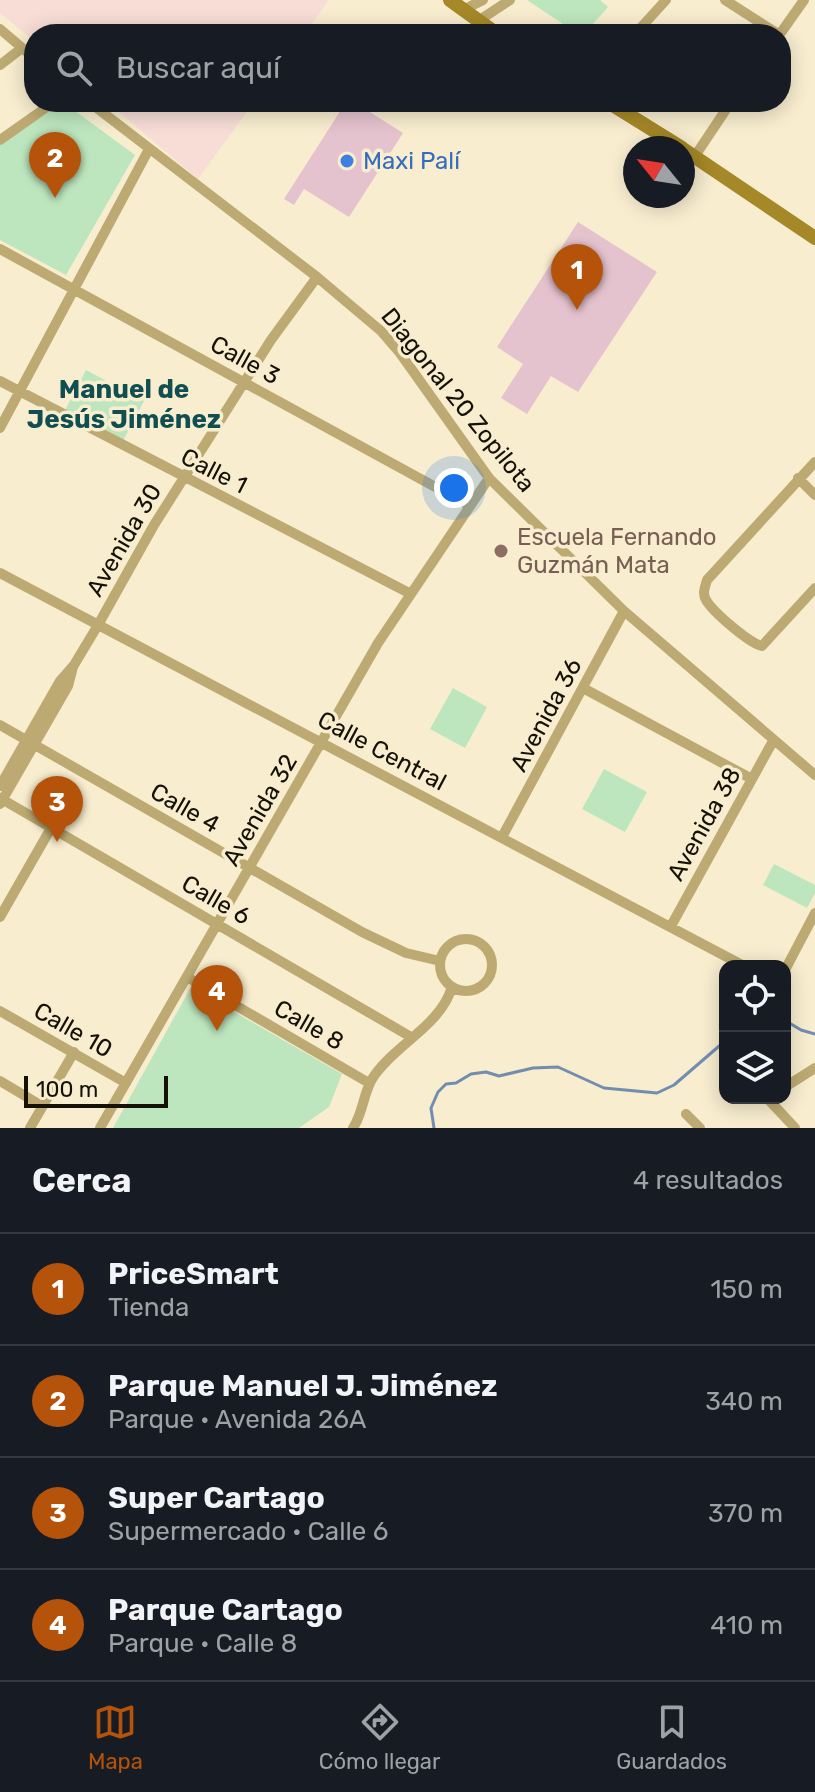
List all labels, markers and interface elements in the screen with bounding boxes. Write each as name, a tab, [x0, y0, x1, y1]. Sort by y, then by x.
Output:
search box	[24, 24, 791, 112]
icon: search	[52, 46, 96, 90]
text: Buscar aquí	[116, 50, 280, 86]
pin: 2	[29, 132, 81, 198]
north arrow	[623, 136, 695, 208]
place label: Maxi Palí	[363, 147, 461, 175]
marker: Maxi Palí	[338, 152, 356, 170]
pin: 1	[551, 244, 603, 310]
street label: Diagonal 20 Zopilota	[375, 302, 541, 498]
street label: Calle 3	[206, 330, 284, 390]
district label: Manuel de Jesús Jiménez	[27, 374, 221, 435]
street label: Calle 1	[176, 443, 252, 499]
your location	[434, 468, 474, 508]
street label: Avenida 30	[81, 479, 167, 601]
place label: Escuela Fernando Guzmán Mata	[517, 523, 717, 579]
marker: Escuela Fernando Guzmán Mata	[492, 542, 510, 560]
street label: Avenida 36	[504, 654, 588, 776]
street label: Calle Central	[313, 705, 451, 797]
street label: Avenida 32	[217, 749, 303, 871]
street label: Avenida 38	[661, 763, 747, 885]
pin: 3	[31, 776, 83, 842]
street label: Calle 4	[145, 777, 225, 839]
street label: Calle 6	[177, 869, 255, 931]
map controls	[719, 960, 791, 1104]
button: locate	[719, 960, 791, 1032]
pin: 4	[191, 965, 243, 1031]
street label: Calle 8	[269, 994, 349, 1056]
street label: Calle 10	[29, 996, 117, 1064]
button: layers	[719, 1032, 791, 1104]
scale bar	[24, 1072, 168, 1108]
text: 100 m	[36, 1076, 98, 1103]
text: Cerca	[32, 1160, 131, 1201]
text: 4 resultados	[633, 1165, 783, 1196]
text: PriceSmart	[108, 1256, 279, 1292]
text: 1	[52, 1274, 64, 1305]
text: 150 m	[710, 1274, 783, 1305]
text: Tienda	[108, 1292, 189, 1323]
text: Parque Manuel J. Jiménez	[108, 1368, 498, 1404]
text: 2	[50, 1386, 66, 1417]
text: 340 m	[705, 1386, 783, 1417]
text: Parque · Avenida 26A	[108, 1404, 366, 1435]
text: Super Cartago	[108, 1480, 325, 1516]
text: 3	[49, 1498, 67, 1529]
text: 370 m	[708, 1498, 783, 1529]
text: Supermercado · Calle 6	[108, 1516, 388, 1547]
text: Parque Cartago	[108, 1592, 343, 1628]
text: 4	[49, 1610, 67, 1641]
text: 410 m	[710, 1610, 783, 1641]
text: Parque · Calle 8	[108, 1628, 297, 1659]
tab: Mapa	[88, 1700, 143, 1775]
tab: Cómo llegar	[319, 1700, 440, 1775]
tab: Guardados	[616, 1700, 727, 1775]

